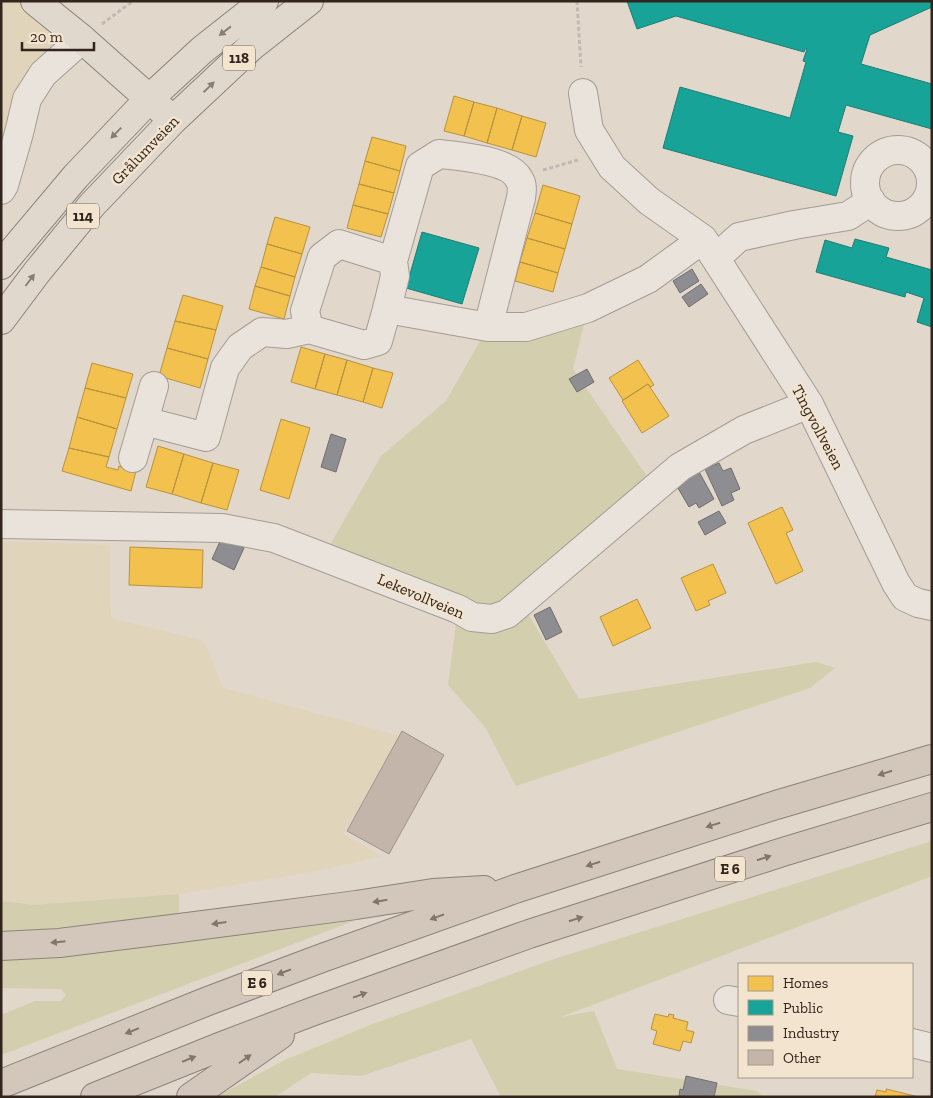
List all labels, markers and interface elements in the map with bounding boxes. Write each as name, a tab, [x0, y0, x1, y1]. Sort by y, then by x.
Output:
scale bar	[22, 20, 95, 52]
one-way arrow	[219, 26, 232, 37]
text: 20 m	[30, 28, 63, 46]
road number: 118	[223, 46, 255, 70]
one-way arrow	[202, 81, 214, 93]
street label: Grålumveien	[107, 111, 183, 189]
one-way arrow	[110, 127, 122, 139]
road number: 114	[67, 204, 99, 228]
one-way arrow	[25, 274, 35, 287]
street label: Tingvollveien	[788, 381, 849, 473]
street label: Lekevollveien	[375, 569, 468, 623]
one-way arrow	[877, 769, 892, 777]
one-way arrow	[705, 822, 720, 830]
one-way arrow	[756, 854, 771, 861]
road number: E 6	[715, 856, 745, 882]
one-way arrow	[585, 861, 600, 868]
one-way arrow	[372, 897, 388, 905]
one-way arrow	[429, 914, 444, 921]
one-way arrow	[568, 915, 583, 922]
one-way arrow	[211, 919, 227, 927]
one-way arrow	[49, 939, 65, 947]
legend	[738, 963, 913, 1078]
one-way arrow	[276, 968, 291, 976]
road number: E 6	[242, 970, 272, 996]
text: Homes	[783, 974, 828, 992]
one-way arrow	[353, 991, 368, 999]
text: Public	[783, 999, 823, 1017]
text: Industry	[783, 1024, 840, 1042]
one-way arrow	[124, 1027, 139, 1035]
text: Other	[783, 1049, 821, 1067]
one-way arrow	[239, 1054, 252, 1064]
one-way arrow	[182, 1055, 197, 1063]

